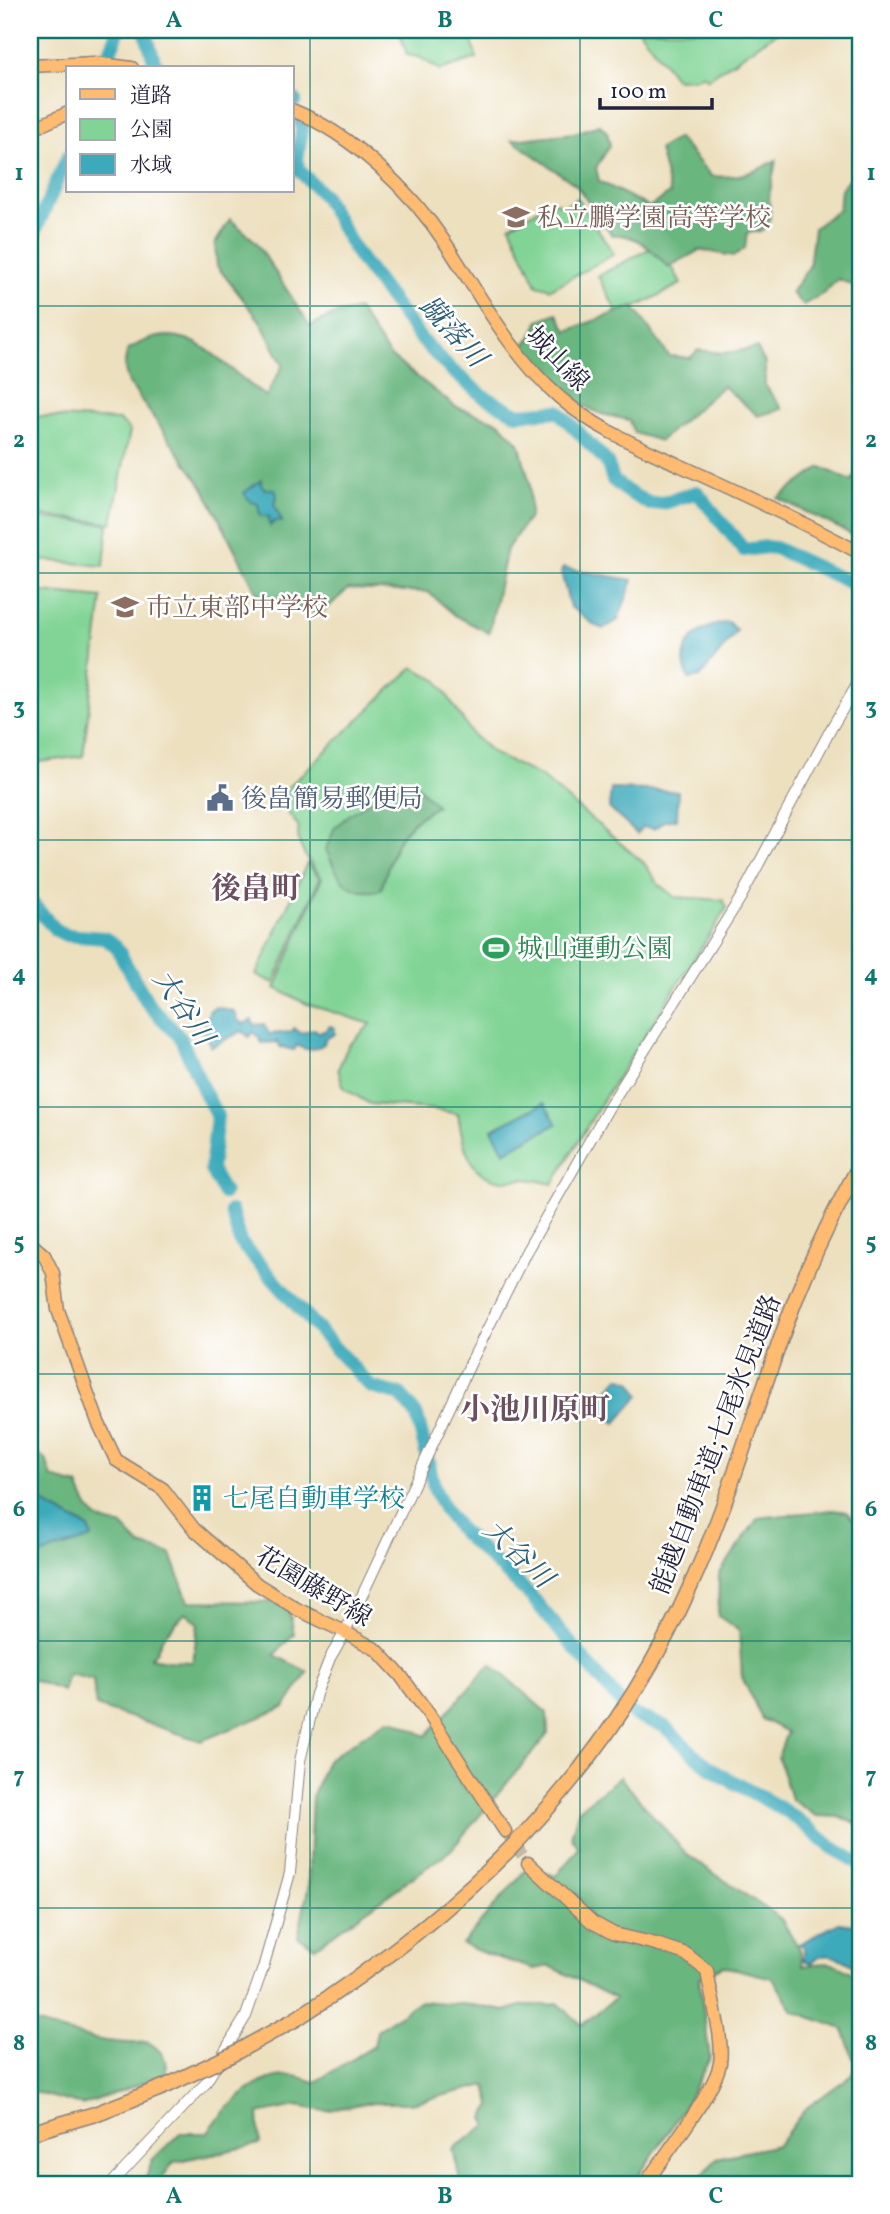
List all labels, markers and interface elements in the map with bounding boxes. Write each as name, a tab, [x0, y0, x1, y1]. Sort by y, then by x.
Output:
text: A	[166, 5, 182, 37]
text: B	[437, 5, 453, 37]
text: C	[709, 5, 723, 37]
legend	[66, 66, 294, 192]
scale bar	[600, 66, 712, 110]
text: 100 m	[610, 78, 667, 107]
text: 道路	[130, 82, 172, 111]
text: 公園	[130, 116, 172, 145]
text: 水域	[130, 152, 172, 181]
text: 1	[14, 158, 24, 190]
text: 1	[866, 158, 876, 190]
place label: 私立鵬学園高等学校	[537, 201, 771, 237]
school or university icon: 私立鵬学園高等学校	[501, 202, 531, 232]
water label: 蹴落川	[410, 288, 497, 379]
street label: 城山線	[517, 319, 597, 400]
text: 2	[13, 425, 25, 457]
text: 2	[865, 425, 877, 457]
place label: 市立東部中学校	[146, 591, 328, 627]
school or university icon: 市立東部中学校	[110, 592, 140, 622]
text: 3	[13, 692, 25, 724]
text: 3	[865, 692, 877, 724]
place label: 後畠簡易郵便局	[241, 782, 423, 818]
public building icon: 後畠簡易郵便局	[205, 783, 235, 813]
district label: 後畠町	[211, 869, 301, 911]
place label: 城山運動公園	[517, 932, 673, 968]
sports icon: 城山運動公園	[481, 933, 511, 963]
text: 4	[12, 959, 26, 991]
text: 4	[864, 959, 878, 991]
water label: 大谷川	[142, 963, 223, 1057]
text: 5	[13, 1227, 25, 1259]
text: 5	[865, 1227, 877, 1259]
street label: 能越自動車道;七尾氷見道路	[643, 1289, 791, 1600]
district label: 小池川原町	[460, 1390, 610, 1432]
place label: 七尾自動車学校	[223, 1482, 405, 1518]
building icon: 七尾自動車学校	[187, 1483, 217, 1513]
text: 6	[13, 1494, 25, 1526]
text: 6	[865, 1494, 877, 1526]
water label: 大谷川	[473, 1512, 563, 1600]
street label: 花園藤野線	[248, 1539, 378, 1637]
text: 7	[14, 1761, 25, 1793]
text: 7	[866, 1761, 877, 1793]
text: 8	[13, 2028, 25, 2060]
text: 8	[865, 2028, 877, 2060]
text: A	[166, 2181, 182, 2213]
text: B	[437, 2181, 453, 2213]
text: C	[709, 2181, 723, 2213]

